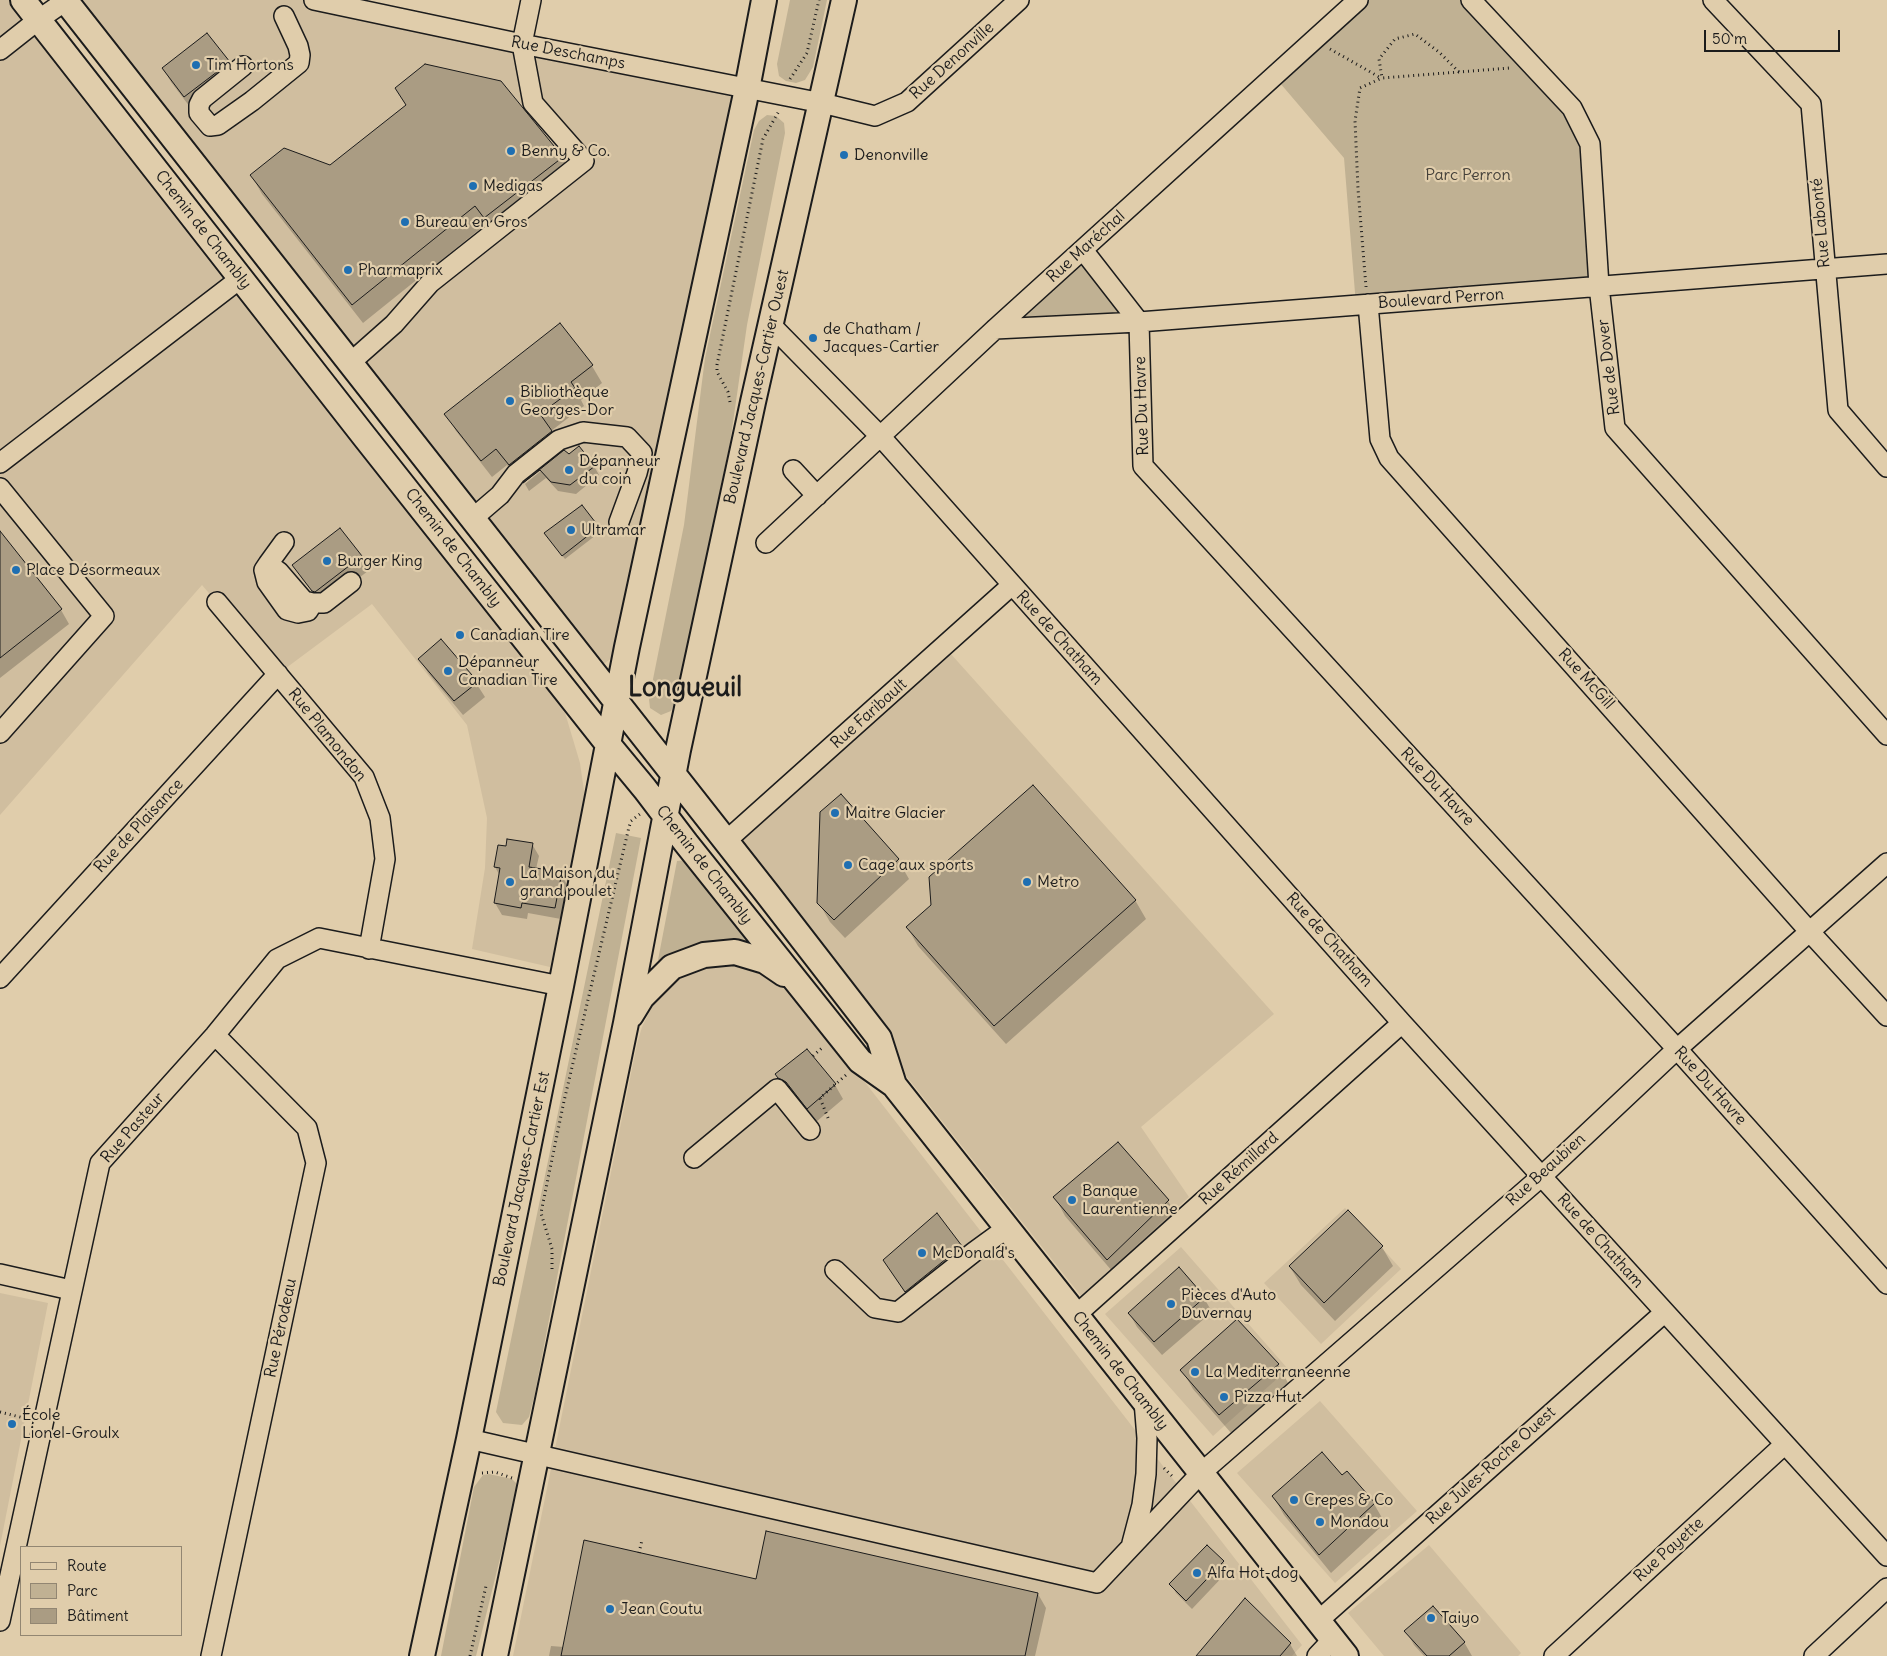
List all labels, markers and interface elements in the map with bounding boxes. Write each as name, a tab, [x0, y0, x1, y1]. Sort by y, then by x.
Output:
street label: Rue Denonville	[906, 18, 998, 104]
scale bar	[1707, 20, 1843, 52]
text: 50 m	[1712, 29, 1747, 48]
street label: Rue Deschamps	[509, 33, 627, 73]
place label: Tim Hortons	[206, 55, 294, 75]
marker: Tim Hortons	[190, 59, 202, 71]
place label: Benny & Co.	[521, 141, 610, 161]
marker: Benny & Co.	[505, 145, 517, 157]
place label: Denonville	[854, 145, 928, 165]
marker: Denonville	[838, 149, 850, 161]
park label: Parc Perron	[1425, 165, 1511, 185]
street label: Chemin de Chambly	[151, 167, 255, 293]
place label: Medigas	[483, 176, 543, 196]
street label: Rue Labonté	[1808, 177, 1834, 269]
marker: Medigas	[467, 180, 479, 192]
street label: Rue Maréchal	[1043, 207, 1129, 287]
place label: Bureau en Gros	[415, 212, 528, 232]
marker: Bureau en Gros	[399, 216, 411, 228]
place label: Pharmaprix	[358, 260, 443, 280]
marker: Pharmaprix	[342, 264, 354, 276]
street label: Boulevard Jacques-Cartier Ouest	[721, 268, 793, 506]
street label: Boulevard Perron	[1377, 285, 1505, 313]
street label: Rue de Dover	[1594, 318, 1624, 416]
place label: de Chatham / Jacques-Cartier	[823, 319, 939, 357]
marker: de Chatham / Jacques-Cartier	[807, 332, 819, 344]
street label: Rue Du Havre	[1131, 356, 1153, 456]
place label: Bibliothèque Georges-Dor	[520, 382, 614, 420]
marker: Bibliothèque Georges-Dor	[504, 395, 516, 407]
place label: Dépanneur du coin	[579, 451, 660, 489]
marker: Dépanneur du coin	[563, 464, 575, 476]
street label: Chemin de Chambly	[401, 485, 505, 611]
place label: Ultramar	[581, 520, 646, 540]
marker: Ultramar	[565, 524, 577, 536]
place label: Burger King	[337, 551, 423, 571]
marker: Burger King	[321, 555, 333, 567]
place label: Place Désormeaux	[26, 560, 160, 580]
marker: Place Désormeaux	[10, 564, 22, 576]
street label: Rue de Chatham	[1012, 587, 1106, 689]
place label: Canadian Tire	[470, 625, 570, 645]
marker: Canadian Tire	[454, 629, 466, 641]
street label: Rue McGill	[1554, 645, 1618, 713]
place label: Dépanneur Canadian Tire	[458, 652, 558, 690]
marker: Dépanneur Canadian Tire	[442, 665, 454, 677]
district label: Longueuil	[628, 673, 742, 705]
street label: Rue Faribault	[827, 675, 911, 753]
street label: Rue Plamondon	[284, 685, 370, 785]
street label: Rue Du Havre	[1396, 744, 1478, 830]
street label: Rue de Plaisance	[91, 775, 187, 877]
street label: Chemin de Chambly	[652, 802, 756, 928]
place label: Maitre Glacier	[845, 803, 946, 823]
marker: Maitre Glacier	[829, 807, 841, 819]
place label: Cage aux sports	[858, 855, 974, 875]
marker: Cage aux sports	[842, 859, 854, 871]
place label: La Maison du grand poulet	[520, 863, 615, 901]
place label: Metro	[1037, 872, 1079, 892]
marker: La Maison du grand poulet	[504, 876, 516, 888]
marker: Metro	[1021, 876, 1033, 888]
street label: Rue de Chatham	[1282, 889, 1376, 991]
street label: Rue Du Havre	[1670, 1043, 1750, 1129]
street label: Boulevard Jacques-Cartier Est	[490, 1070, 554, 1288]
street label: Rue Pasteur	[97, 1089, 169, 1167]
street label: Rue Rémillard	[1195, 1128, 1283, 1210]
street label: Rue Beaubien	[1503, 1130, 1589, 1210]
place label: Banque Laurentienne	[1082, 1181, 1178, 1219]
street label: Rue de Chatham	[1553, 1190, 1647, 1292]
marker: Banque Laurentienne	[1066, 1194, 1078, 1206]
place label: McDonald's	[932, 1243, 1015, 1263]
marker: McDonald's	[916, 1247, 928, 1259]
street label: Rue Pérodeau	[261, 1277, 301, 1379]
place label: Pièces d'Auto Duvernay	[1181, 1285, 1276, 1323]
marker: Pièces d'Auto Duvernay	[1165, 1298, 1177, 1310]
street label: Chemin de Chambly	[1068, 1308, 1172, 1434]
place label: La Mediterraneenne	[1205, 1362, 1351, 1382]
marker: La Mediterraneenne	[1189, 1366, 1201, 1378]
place label: Pizza Hut	[1234, 1387, 1302, 1407]
marker: Pizza Hut	[1218, 1391, 1230, 1403]
street label: Rue Jules-Roche Ouest	[1422, 1403, 1560, 1529]
place label: École Lionel-Groulx	[22, 1405, 119, 1443]
marker: École Lionel-Groulx	[6, 1418, 18, 1430]
place label: Crepes & Co	[1304, 1490, 1393, 1510]
marker: Crepes & Co	[1288, 1494, 1300, 1506]
place label: Mondou	[1330, 1512, 1389, 1532]
street label: Rue Payette	[1630, 1514, 1708, 1586]
marker: Mondou	[1314, 1516, 1326, 1528]
legend	[20, 1546, 182, 1636]
text: Route	[67, 1556, 107, 1575]
place label: Alfa Hot-dog	[1207, 1563, 1298, 1583]
marker: Alfa Hot-dog	[1191, 1567, 1203, 1579]
text: Parc	[67, 1581, 98, 1600]
place label: Jean Coutu	[620, 1599, 702, 1619]
marker: Jean Coutu	[604, 1603, 616, 1615]
text: Bâtiment	[67, 1606, 129, 1625]
place label: Taiyo	[1441, 1608, 1479, 1628]
marker: Taiyo	[1425, 1612, 1437, 1624]

